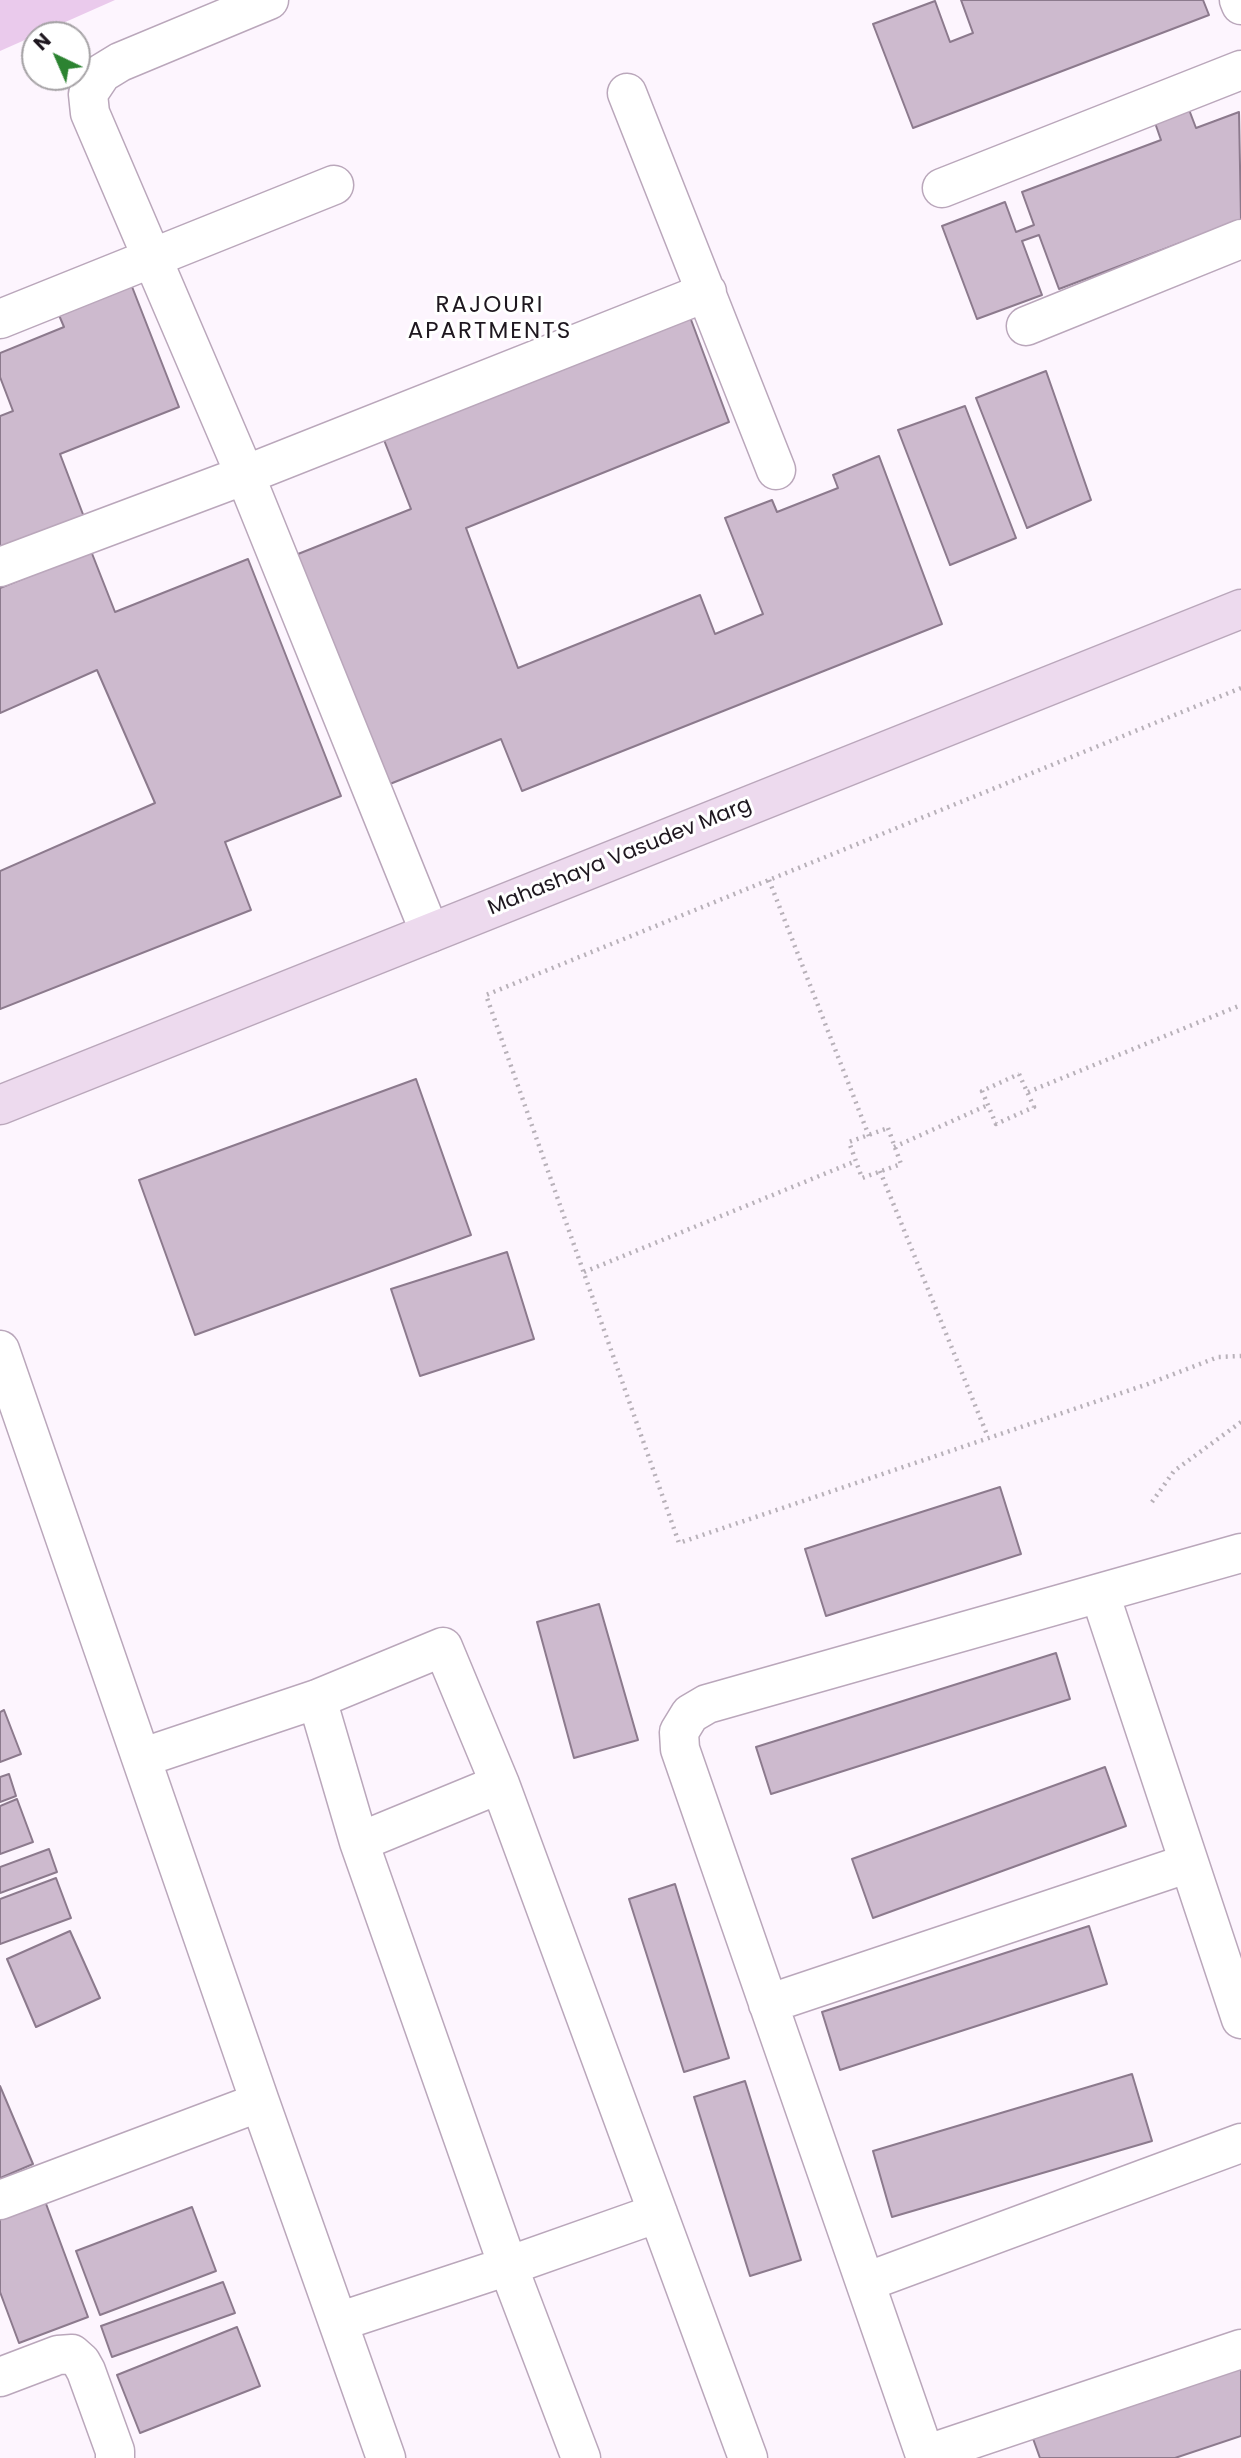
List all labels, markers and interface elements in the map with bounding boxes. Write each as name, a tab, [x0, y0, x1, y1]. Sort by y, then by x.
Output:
north arrow	[21, 21, 91, 91]
text: N	[28, 27, 57, 57]
district label: RAJOURI APARTMENTS	[409, 292, 571, 346]
street label: Mahashaya Vasudev Marg	[485, 793, 755, 921]

